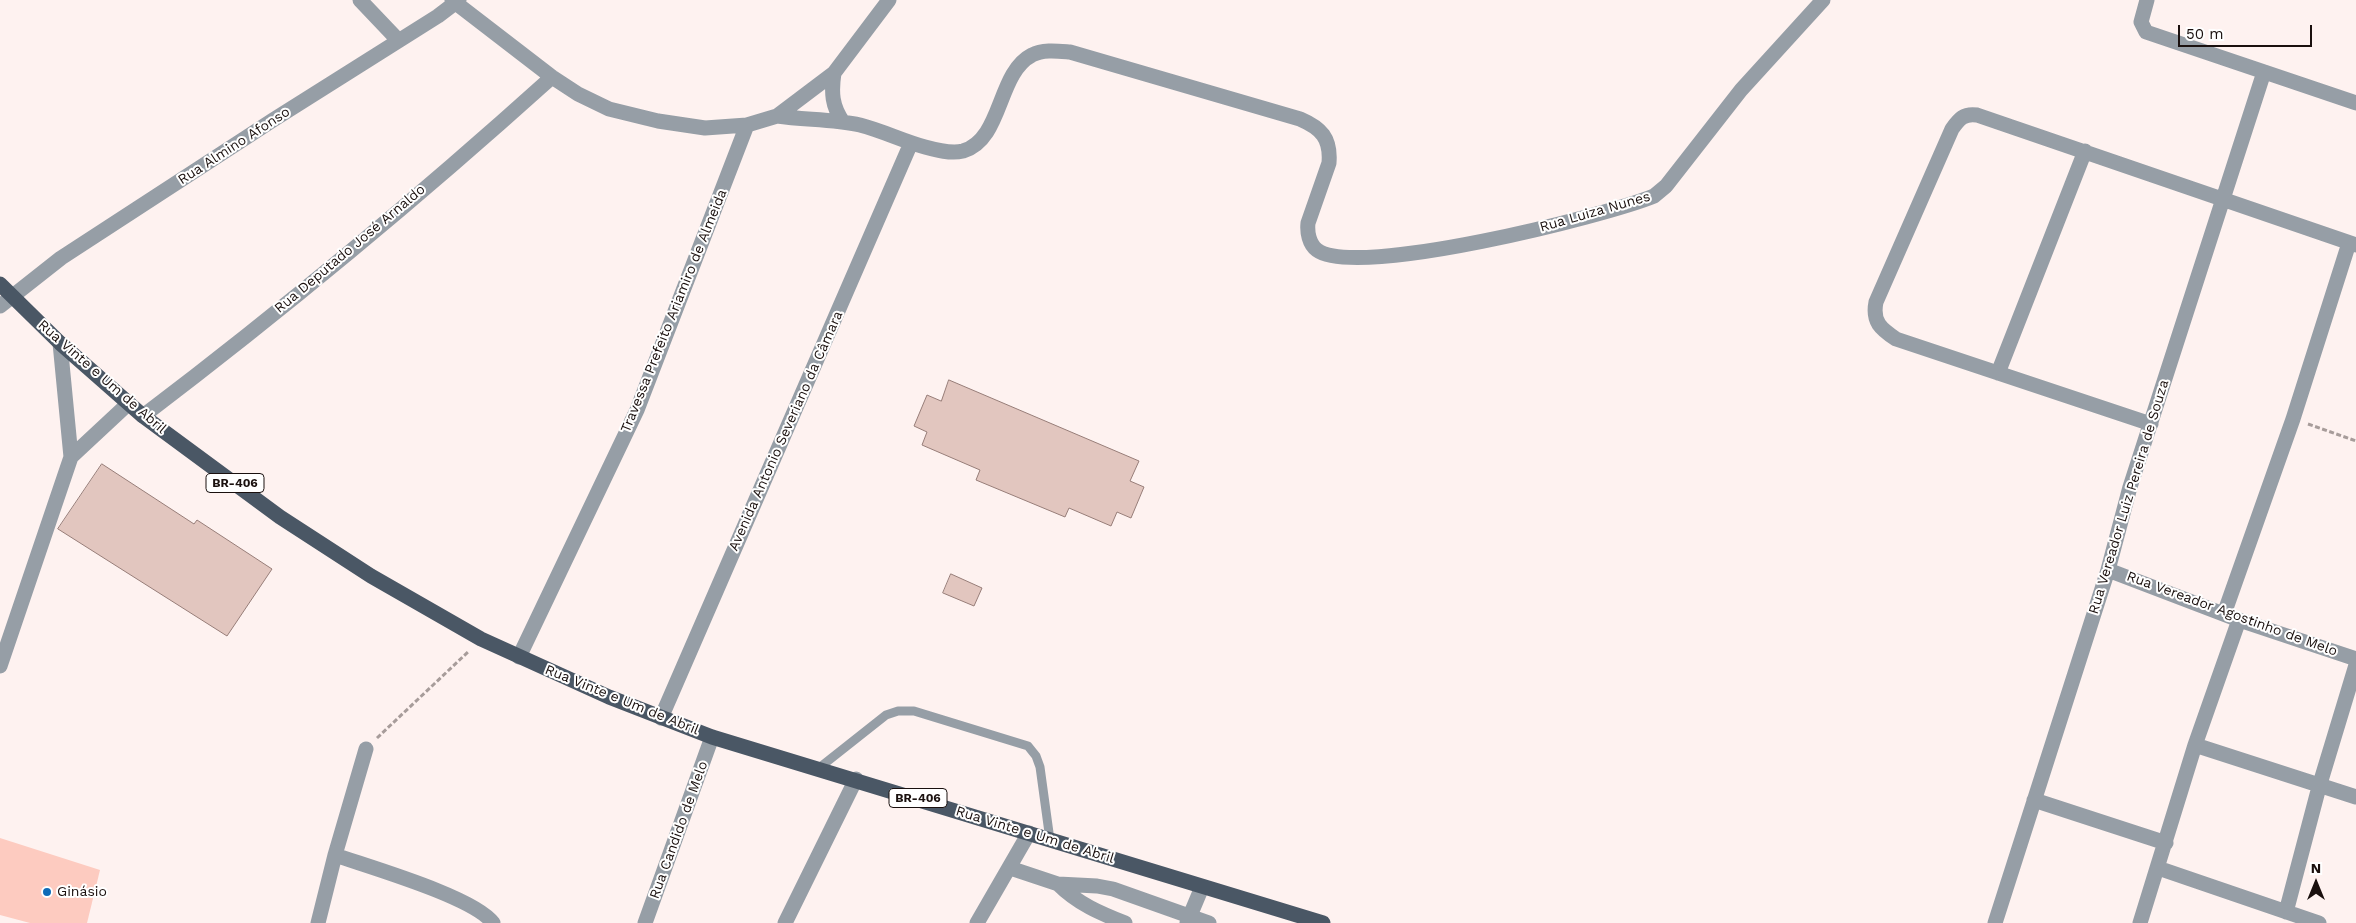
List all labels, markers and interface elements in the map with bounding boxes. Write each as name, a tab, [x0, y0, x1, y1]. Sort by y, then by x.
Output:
scale bar	[2181, 15, 2315, 47]
text: 50 m	[2186, 25, 2223, 43]
street label: Rua Almino Afonso	[175, 104, 293, 188]
street label: Rua Deputado José Arnaldo	[271, 181, 429, 317]
street label: Travessa Prefeito Ariamiro de Almeida	[617, 187, 731, 435]
street label: Rua Luiza Nunes	[1538, 188, 1652, 236]
street label: Avenida Antonio Severiano da Câmara	[725, 308, 847, 554]
street label: Rua Vinte e Um de Abril	[34, 317, 170, 437]
street label: Rua Vereador Luiz Pereira de Souza	[2085, 378, 2173, 616]
road number: BR-406	[206, 473, 264, 492]
street label: Rua Vereador Agostinho de Melo	[2124, 568, 2340, 660]
street label: Rua Vinte e Um de Abril	[542, 661, 702, 739]
street label: Rua Candido de Melo	[646, 759, 712, 901]
road number: BR-406	[889, 788, 947, 808]
street label: Rua Vinte e Um de Abril	[954, 803, 1116, 867]
north arrow	[2291, 858, 2341, 908]
text: N	[2311, 860, 2321, 876]
place label: Ginásio	[57, 884, 107, 900]
marker: Ginásio	[41, 886, 53, 898]

